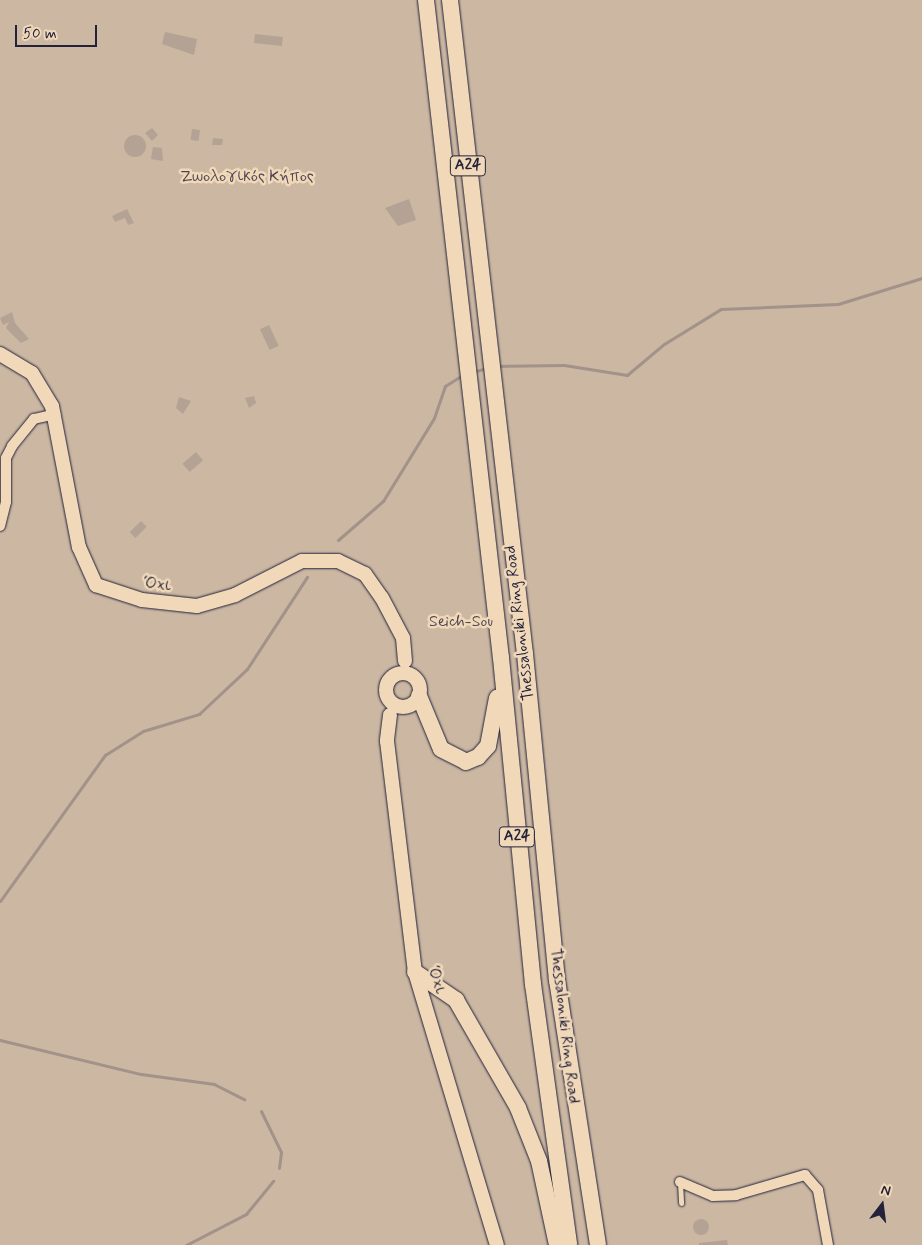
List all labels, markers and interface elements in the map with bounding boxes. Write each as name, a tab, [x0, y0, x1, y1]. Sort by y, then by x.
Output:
scale bar	[18, 15, 100, 47]
text: 50 m	[23, 24, 57, 44]
road number: Α24	[449, 154, 487, 178]
park label: Ζωολογικός Κήπος	[180, 167, 314, 187]
street label: Thessaloniki Ring Road	[501, 545, 539, 701]
street label: Όχι	[142, 573, 172, 597]
park label: Seich-Sou	[429, 612, 493, 632]
road number: Α24	[498, 824, 536, 850]
street label: Thessaloniki Ring Road	[545, 948, 583, 1104]
street label: Όχι	[423, 964, 449, 996]
north arrow	[857, 1180, 907, 1230]
text: N	[879, 1181, 893, 1200]

